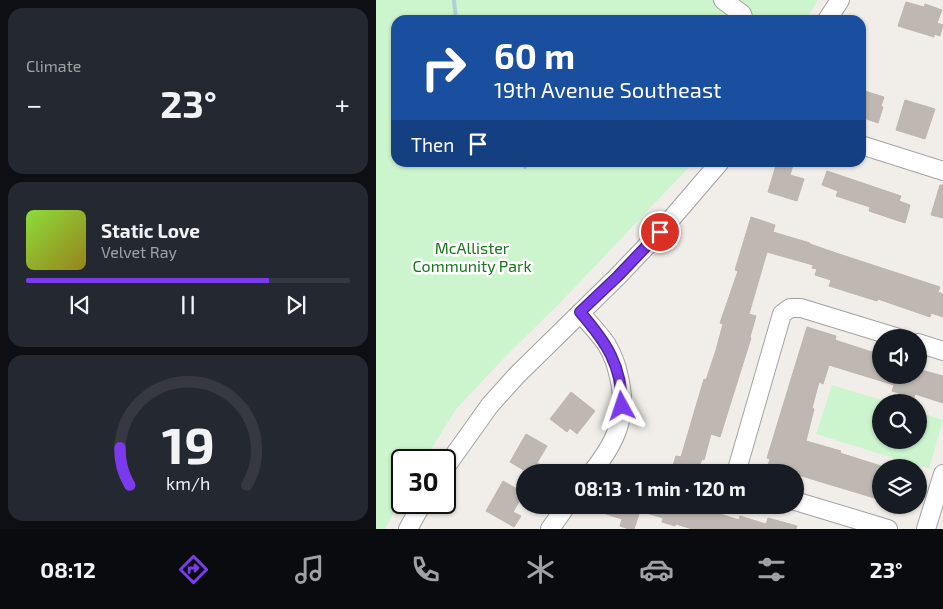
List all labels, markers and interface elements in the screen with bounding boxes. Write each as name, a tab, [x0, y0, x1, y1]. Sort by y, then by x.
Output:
text: 60 m	[494, 34, 575, 76]
icon: right	[411, 35, 476, 100]
text: Climate	[26, 56, 81, 75]
text: 19th Avenue Southeast	[494, 76, 722, 102]
text: 23°	[160, 80, 217, 126]
text: −	[26, 87, 42, 121]
text: +	[335, 87, 350, 121]
icon: arrive	[464, 130, 492, 158]
text: Then	[411, 133, 454, 156]
pin	[639, 211, 681, 253]
icon: arrive	[646, 218, 674, 246]
text: Static Love	[101, 219, 200, 242]
park label: McAllister Community Park	[412, 238, 532, 275]
text: Velvet Ray	[101, 242, 177, 261]
icon: previous	[66, 291, 94, 319]
icon: pause	[174, 291, 202, 319]
icon: next	[282, 291, 310, 319]
map controls	[872, 329, 927, 514]
button: sound	[872, 329, 927, 384]
position arrow	[595, 379, 647, 431]
button: search	[872, 394, 927, 449]
text: 19	[161, 412, 215, 474]
speed limit sign: 30	[391, 449, 456, 514]
button: layers	[872, 459, 927, 514]
text: km/h	[166, 472, 210, 494]
text: 08:13 · 1 min · 120 m	[574, 477, 746, 500]
icon: directions	[176, 552, 211, 587]
icon: music	[292, 552, 327, 587]
icon: phone	[408, 552, 443, 587]
icon: climate	[523, 552, 558, 587]
icon: car	[639, 552, 674, 587]
icon: filters	[754, 552, 789, 587]
text: 08:12	[40, 556, 96, 582]
text: 23°	[870, 556, 903, 582]

